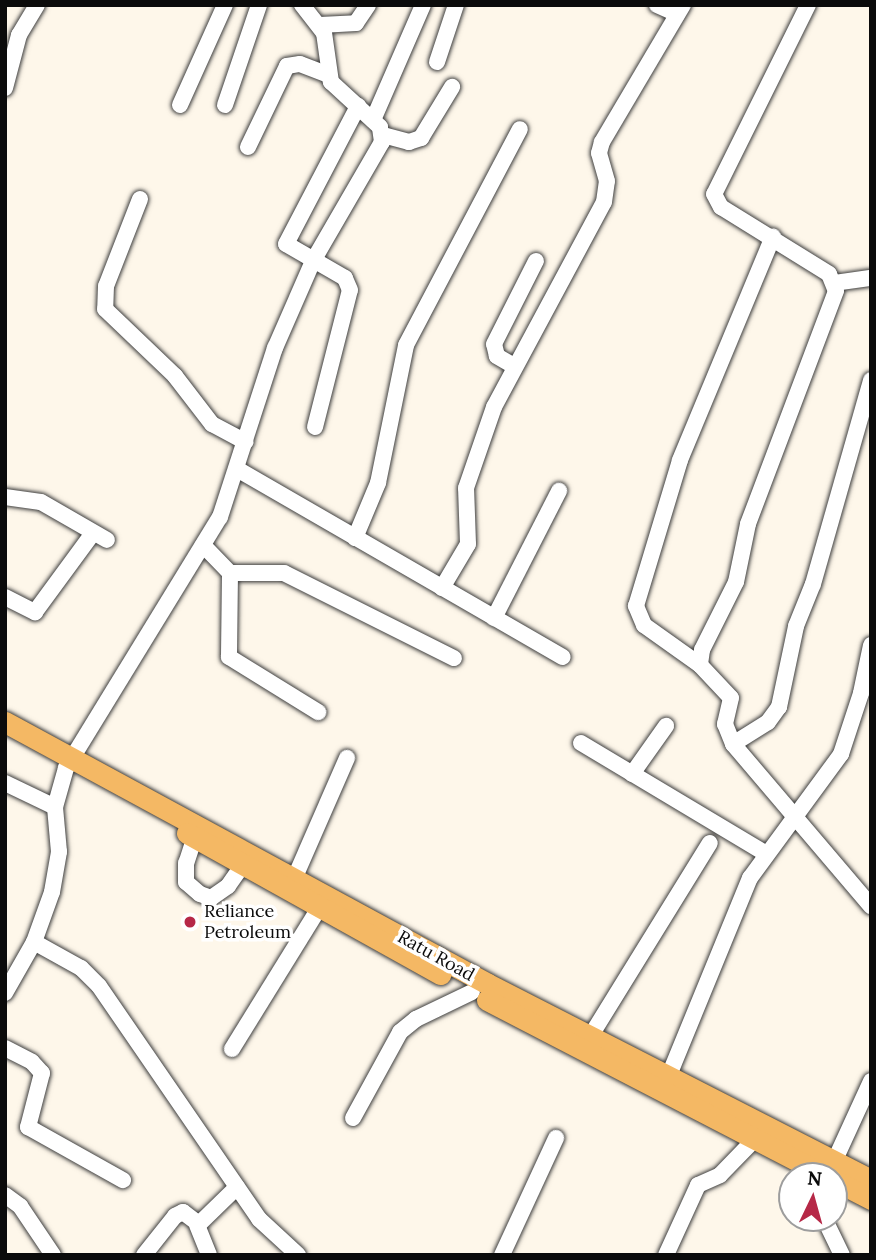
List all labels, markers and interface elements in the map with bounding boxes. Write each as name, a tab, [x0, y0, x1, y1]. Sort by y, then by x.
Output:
place label: Reliance Petroleum	[204, 901, 291, 944]
marker: Reliance Petroleum	[182, 914, 198, 930]
street label: Ratu Road	[394, 926, 478, 986]
north arrow	[778, 1162, 848, 1232]
text: N	[806, 1165, 823, 1191]

